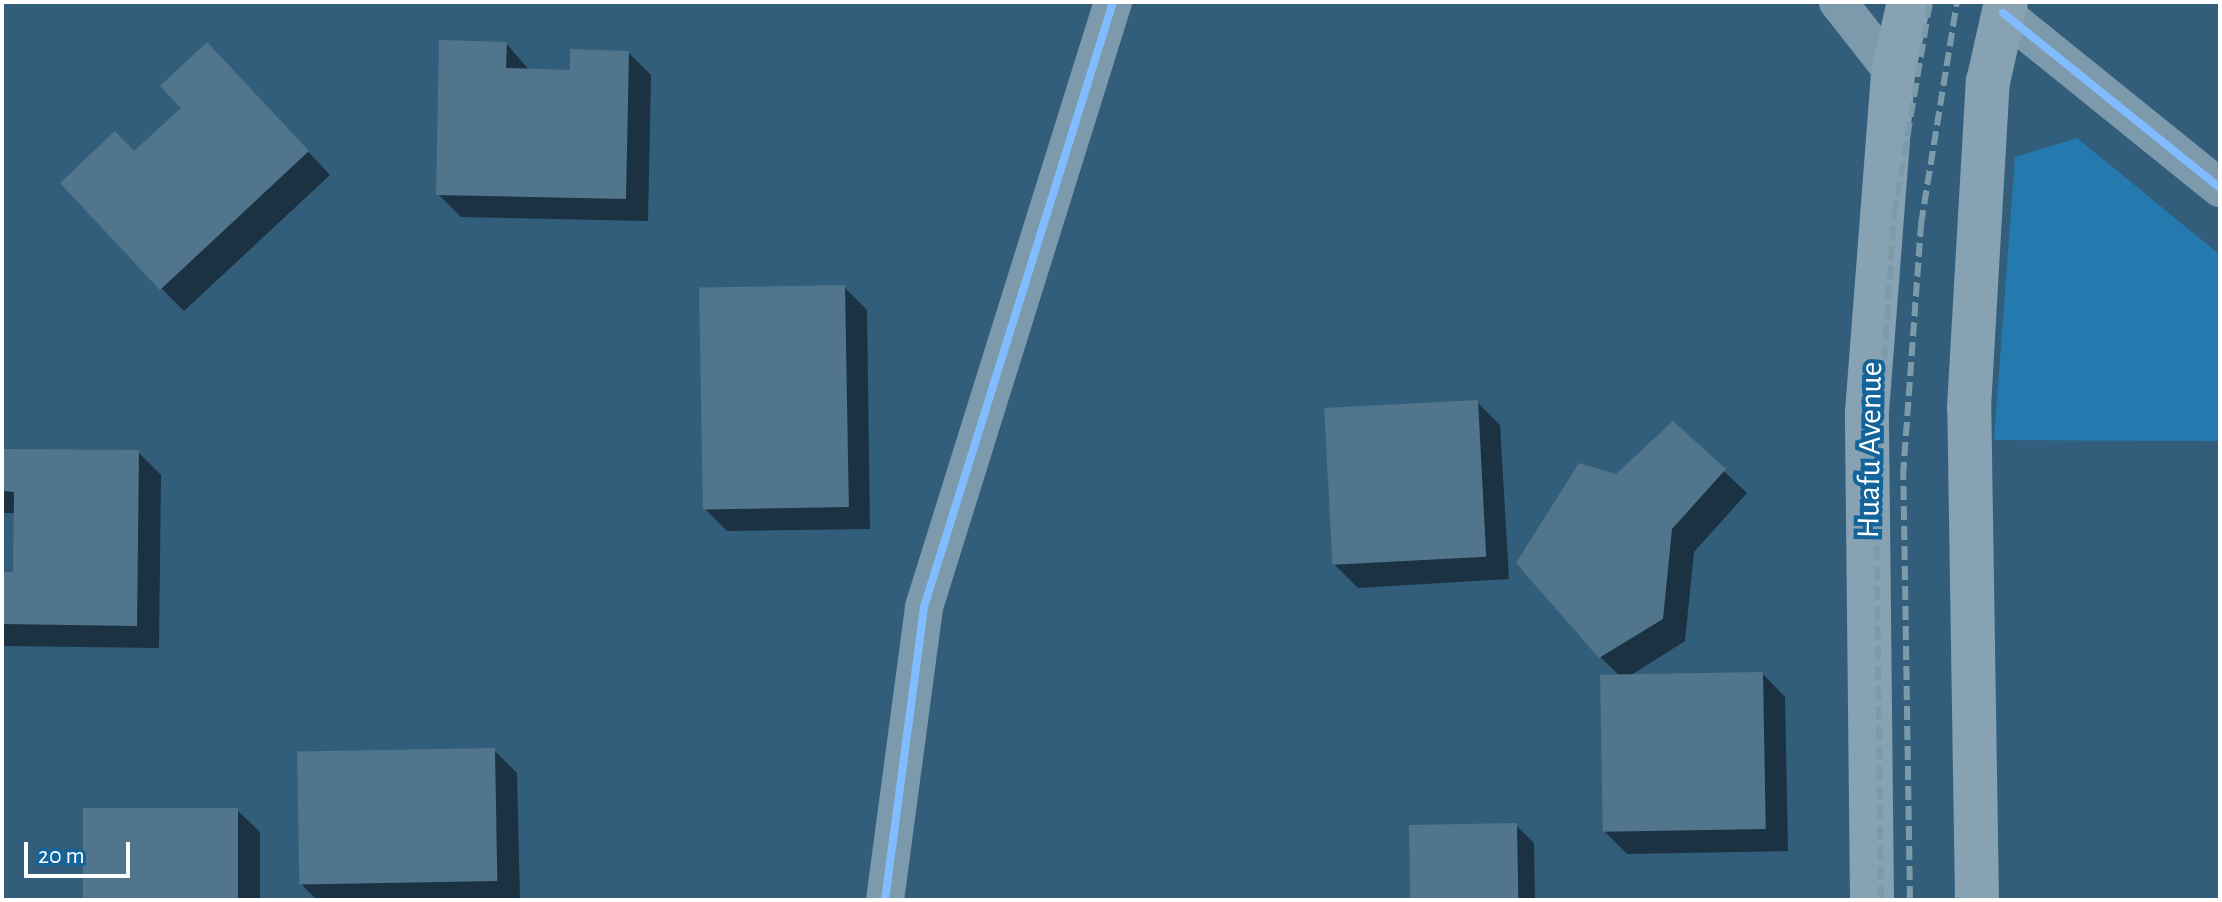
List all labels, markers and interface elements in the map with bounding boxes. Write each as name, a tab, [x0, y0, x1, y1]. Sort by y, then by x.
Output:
street label: Huafu Avenue	[1849, 361, 1891, 539]
scale bar	[28, 826, 134, 876]
text: 20 m	[38, 844, 85, 868]

